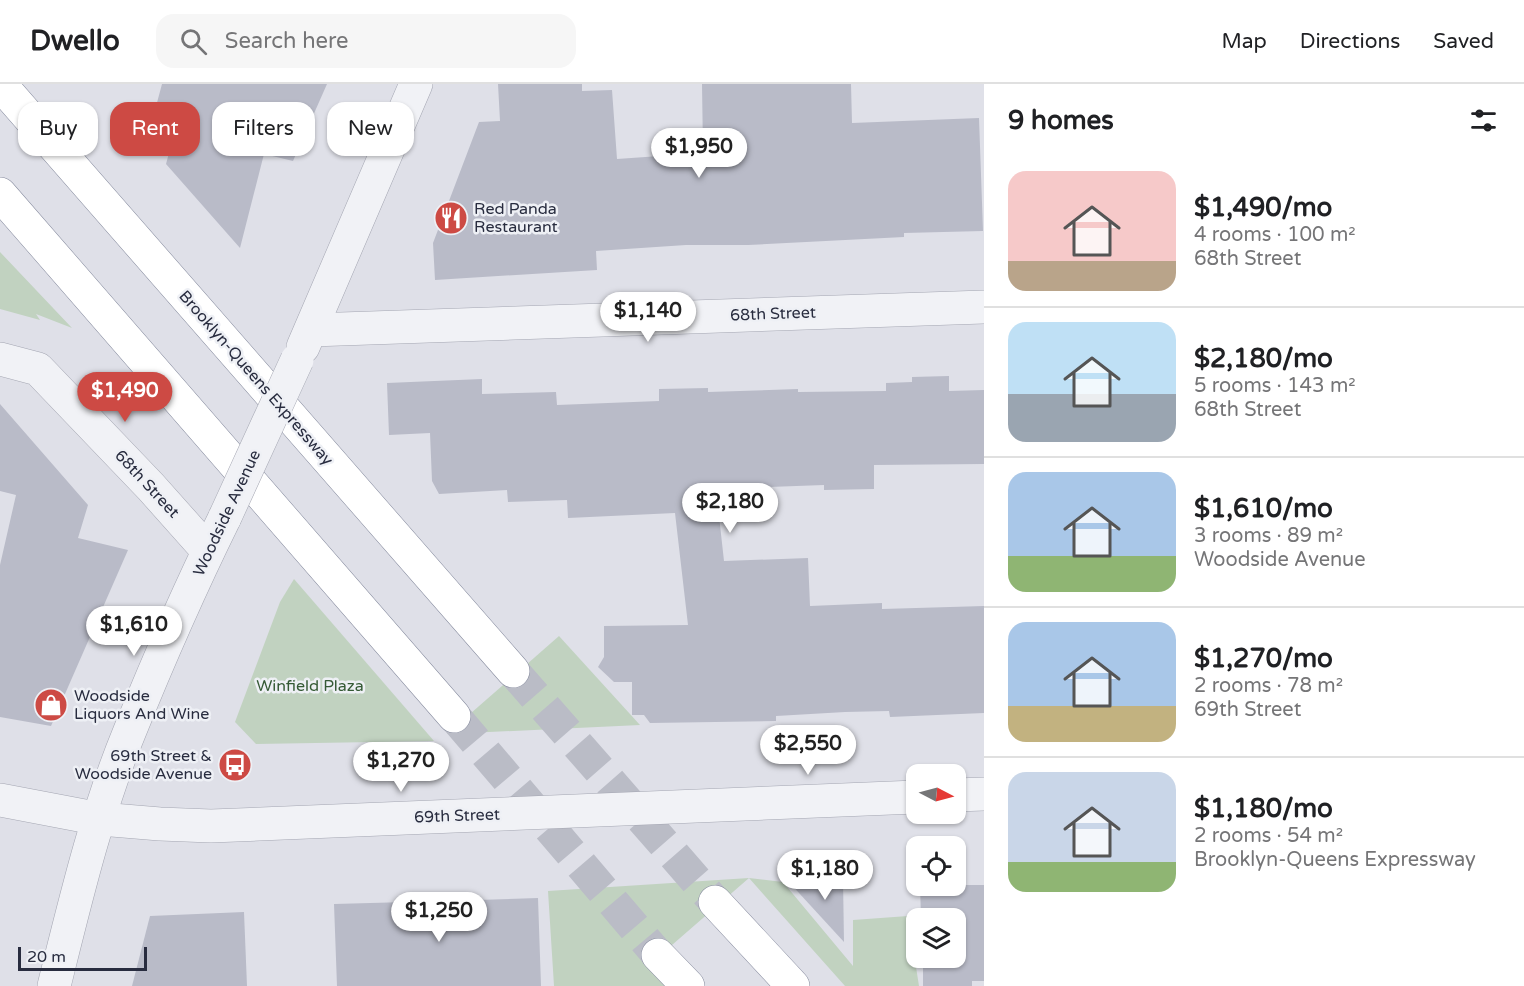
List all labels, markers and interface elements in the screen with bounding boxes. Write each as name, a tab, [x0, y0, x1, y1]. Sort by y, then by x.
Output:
search box	[156, 14, 576, 68]
text: Dwello	[30, 24, 120, 58]
icon: search	[177, 25, 210, 58]
text: Search here	[225, 28, 349, 54]
text: Map	[1221, 29, 1267, 54]
text: Directions	[1300, 29, 1400, 54]
text: Saved	[1433, 29, 1494, 54]
chip: Buy	[18, 102, 98, 156]
chip: Rent	[110, 102, 200, 156]
chip: Filters	[212, 102, 315, 156]
chip: New	[327, 102, 414, 156]
icon: filters	[1467, 104, 1500, 137]
text: 9 homes	[1008, 105, 1114, 136]
pin: $1,950	[650, 128, 748, 179]
text: $1,950	[665, 135, 733, 159]
text: $1,490/mo	[1194, 192, 1332, 223]
icon: home	[1056, 195, 1128, 267]
place label: Red Panda Restaurant	[474, 199, 558, 237]
restaurant icon: Red Panda Restaurant	[433, 200, 469, 236]
text: 4 rooms · 100 m²	[1194, 223, 1356, 247]
text: 68th Street	[1194, 247, 1301, 271]
street label: Brooklyn-Queens Expressway	[175, 286, 338, 470]
pin: $1,140	[599, 292, 697, 343]
text: $1,140	[614, 299, 682, 323]
street label: 68th Street	[730, 303, 816, 325]
text: $2,180/mo	[1194, 343, 1333, 374]
icon: home	[1056, 346, 1128, 418]
pin: $1,490	[76, 372, 174, 423]
text: 5 rooms · 143 m²	[1194, 374, 1356, 398]
text: $1,490	[91, 379, 159, 403]
text: 68th Street	[1194, 398, 1301, 422]
street label: 68th Street	[110, 446, 184, 522]
street label: Woodside Avenue	[189, 447, 265, 579]
pin: $2,180	[681, 483, 779, 534]
text: $2,180	[696, 490, 764, 514]
text: $1,610/mo	[1194, 493, 1333, 524]
icon: home	[1056, 496, 1128, 568]
text: 3 rooms · 89 m²	[1194, 524, 1343, 548]
text: Woodside Avenue	[1194, 548, 1366, 572]
pin: $1,610	[85, 606, 183, 657]
text: $1,610	[100, 613, 168, 637]
text: $1,270/mo	[1194, 643, 1333, 674]
icon: home	[1056, 646, 1128, 718]
text: 2 rooms · 78 m²	[1194, 674, 1343, 698]
park label: Winfield Plaza	[256, 676, 364, 696]
place label: Woodside Liquors And Wine	[74, 686, 209, 724]
shop icon: Woodside Liquors And Wine	[33, 687, 69, 723]
text: 69th Street	[1194, 698, 1301, 722]
pin: $2,550	[759, 725, 857, 776]
text: $2,550	[774, 732, 842, 756]
pin: $1,270	[352, 742, 450, 793]
place label: 69th Street & Woodside Avenue	[75, 746, 212, 784]
bus stop icon: 69th Street & Woodside Avenue	[217, 747, 253, 783]
text: $1,270	[367, 749, 435, 773]
north arrow	[906, 764, 966, 824]
map controls	[906, 764, 966, 968]
text: $1,180/mo	[1194, 793, 1333, 824]
icon: home	[1056, 796, 1128, 868]
street label: 69th Street	[414, 805, 500, 827]
text: 2 rooms · 54 m²	[1194, 824, 1343, 848]
button: locate	[906, 836, 966, 896]
text: Brooklyn-Queens Expressway	[1194, 848, 1476, 872]
pin: $1,180	[776, 850, 874, 901]
text: $1,180	[791, 857, 859, 881]
pin: $1,250	[390, 892, 488, 943]
text: $1,250	[405, 899, 473, 923]
button: layers	[906, 908, 966, 968]
scale bar	[18, 944, 147, 972]
text: 20 m	[27, 947, 66, 967]

